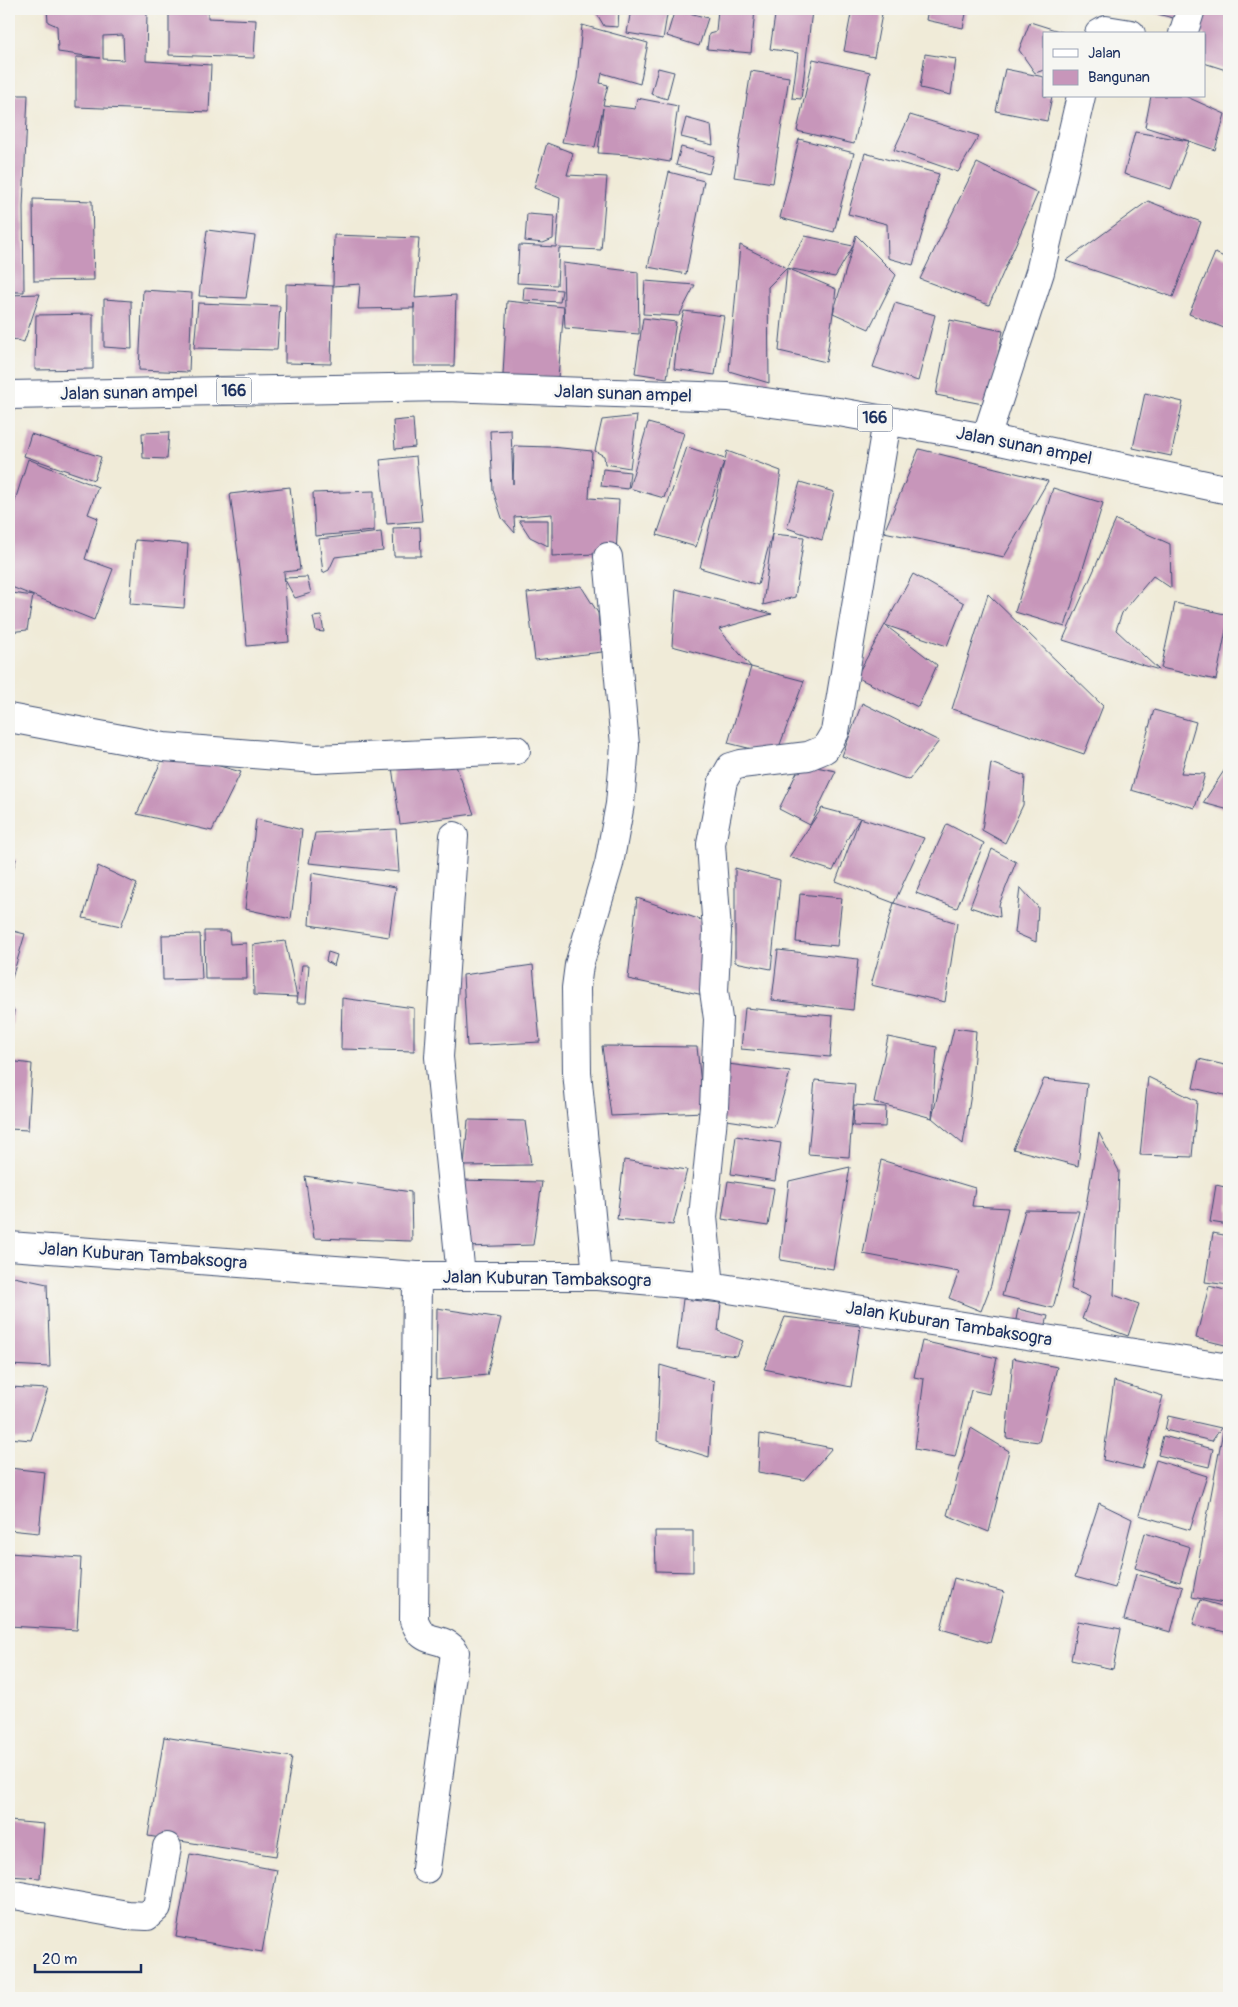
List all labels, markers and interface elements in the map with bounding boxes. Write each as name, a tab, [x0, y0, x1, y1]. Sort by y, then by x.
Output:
legend	[1043, 32, 1206, 98]
text: Jalan	[1088, 44, 1121, 63]
text: Bangunan	[1088, 68, 1150, 87]
road number: 166	[216, 378, 252, 404]
street label: Jalan sunan ampel	[60, 380, 198, 406]
street label: Jalan sunan ampel	[554, 380, 692, 408]
road number: 166	[858, 404, 892, 432]
street label: Jalan sunan ampel	[954, 422, 1094, 470]
street label: Jalan Kuburan Tambaksogra	[38, 1237, 248, 1275]
street label: Jalan Kuburan Tambaksogra	[442, 1266, 652, 1292]
street label: Jalan Kuburan Tambaksogra	[844, 1296, 1054, 1352]
scale bar	[35, 1942, 141, 1974]
text: 20 m	[42, 1950, 77, 1969]

